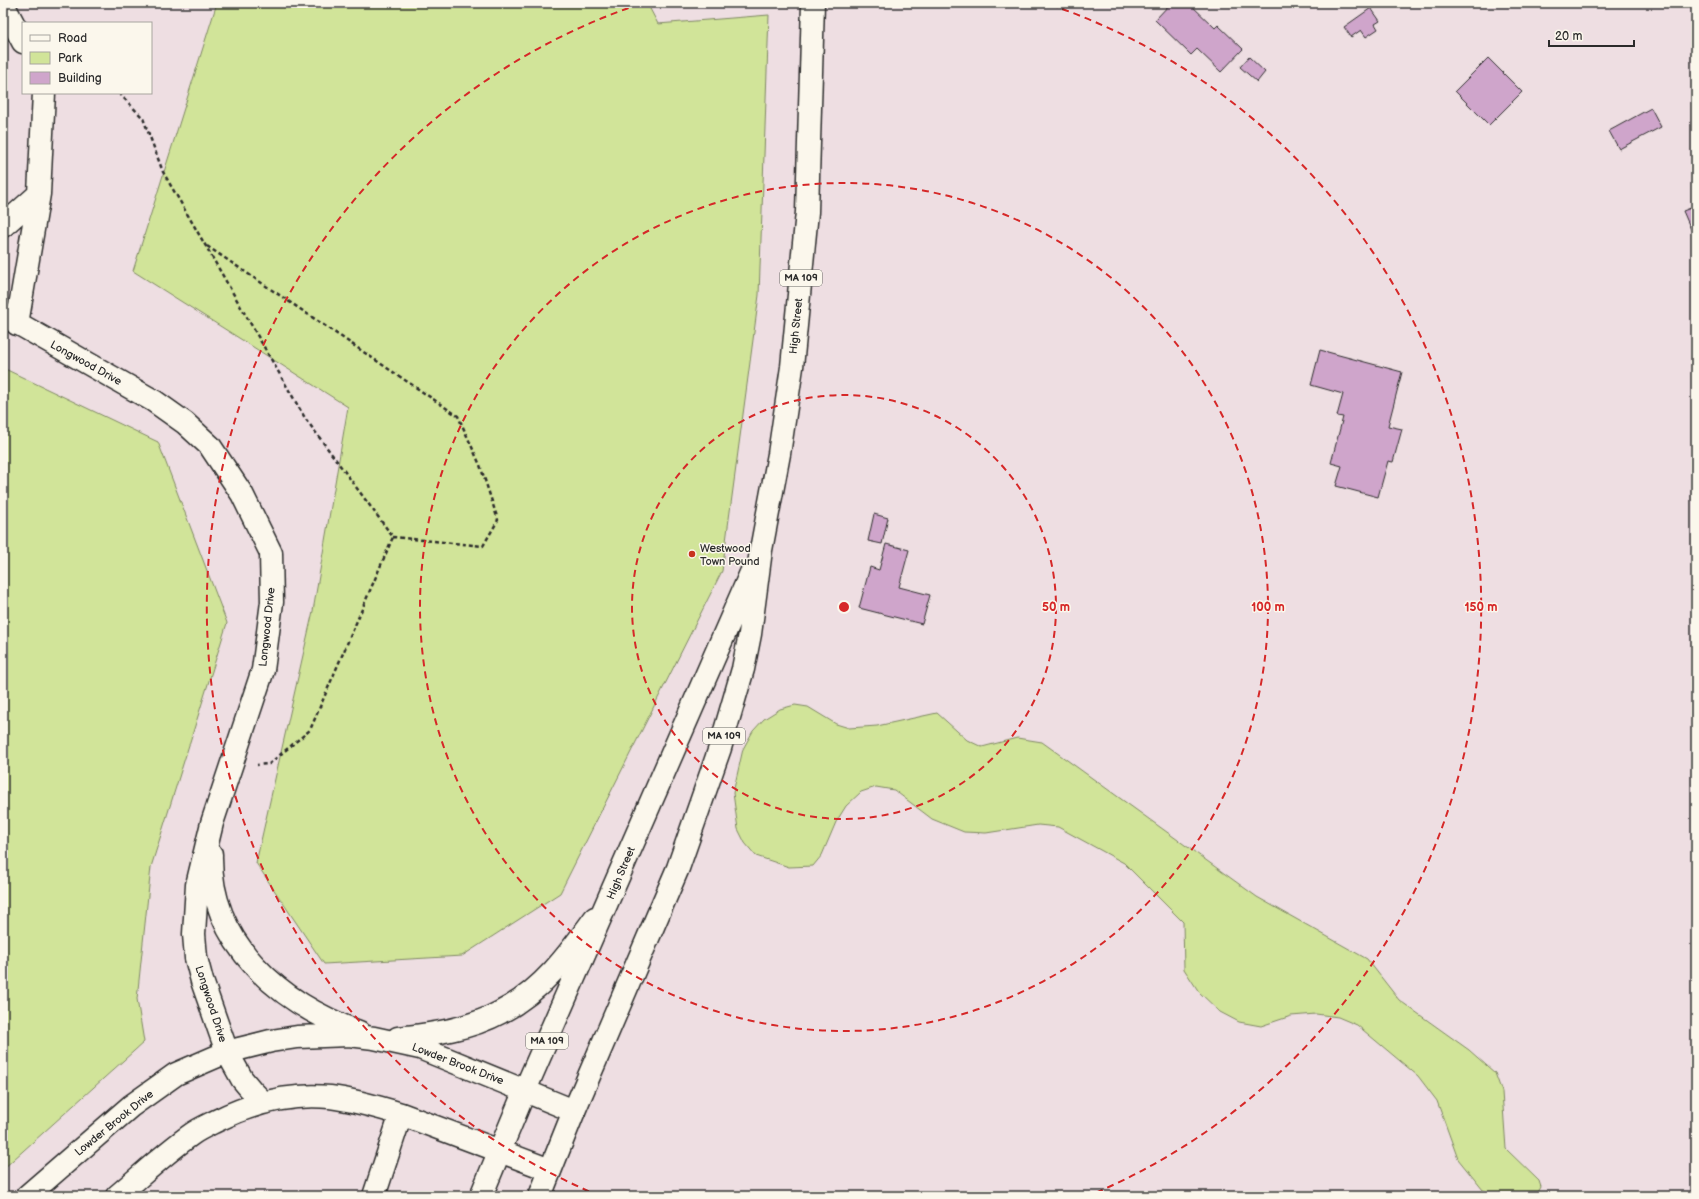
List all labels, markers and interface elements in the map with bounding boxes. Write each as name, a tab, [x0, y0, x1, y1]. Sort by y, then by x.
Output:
legend	[22, 22, 152, 94]
scale bar	[1549, 22, 1634, 48]
text: 20 m	[1555, 29, 1582, 44]
text: Road	[58, 31, 87, 46]
text: Park	[58, 51, 82, 66]
text: Building	[58, 71, 102, 86]
road number: MA 109	[780, 270, 822, 286]
street label: High Street	[787, 297, 805, 355]
street label: Longwood Drive	[48, 338, 124, 388]
place label: Westwood Town Pound	[700, 542, 759, 568]
marker: Westwood Town Pound	[687, 549, 697, 559]
street label: Longwood Drive	[256, 586, 278, 667]
centre of rings	[837, 600, 851, 614]
text: 50 m	[1042, 600, 1070, 615]
text: 100 m	[1251, 600, 1285, 615]
text: 150 m	[1465, 600, 1497, 615]
road number: MA 109	[703, 728, 745, 744]
street label: High Street	[604, 844, 638, 901]
street label: Longwood Drive	[192, 964, 230, 1044]
road number: MA 109	[526, 1033, 568, 1049]
street label: Lowder Brook Drive	[410, 1041, 506, 1088]
street label: Lowder Brook Drive	[72, 1087, 156, 1159]

